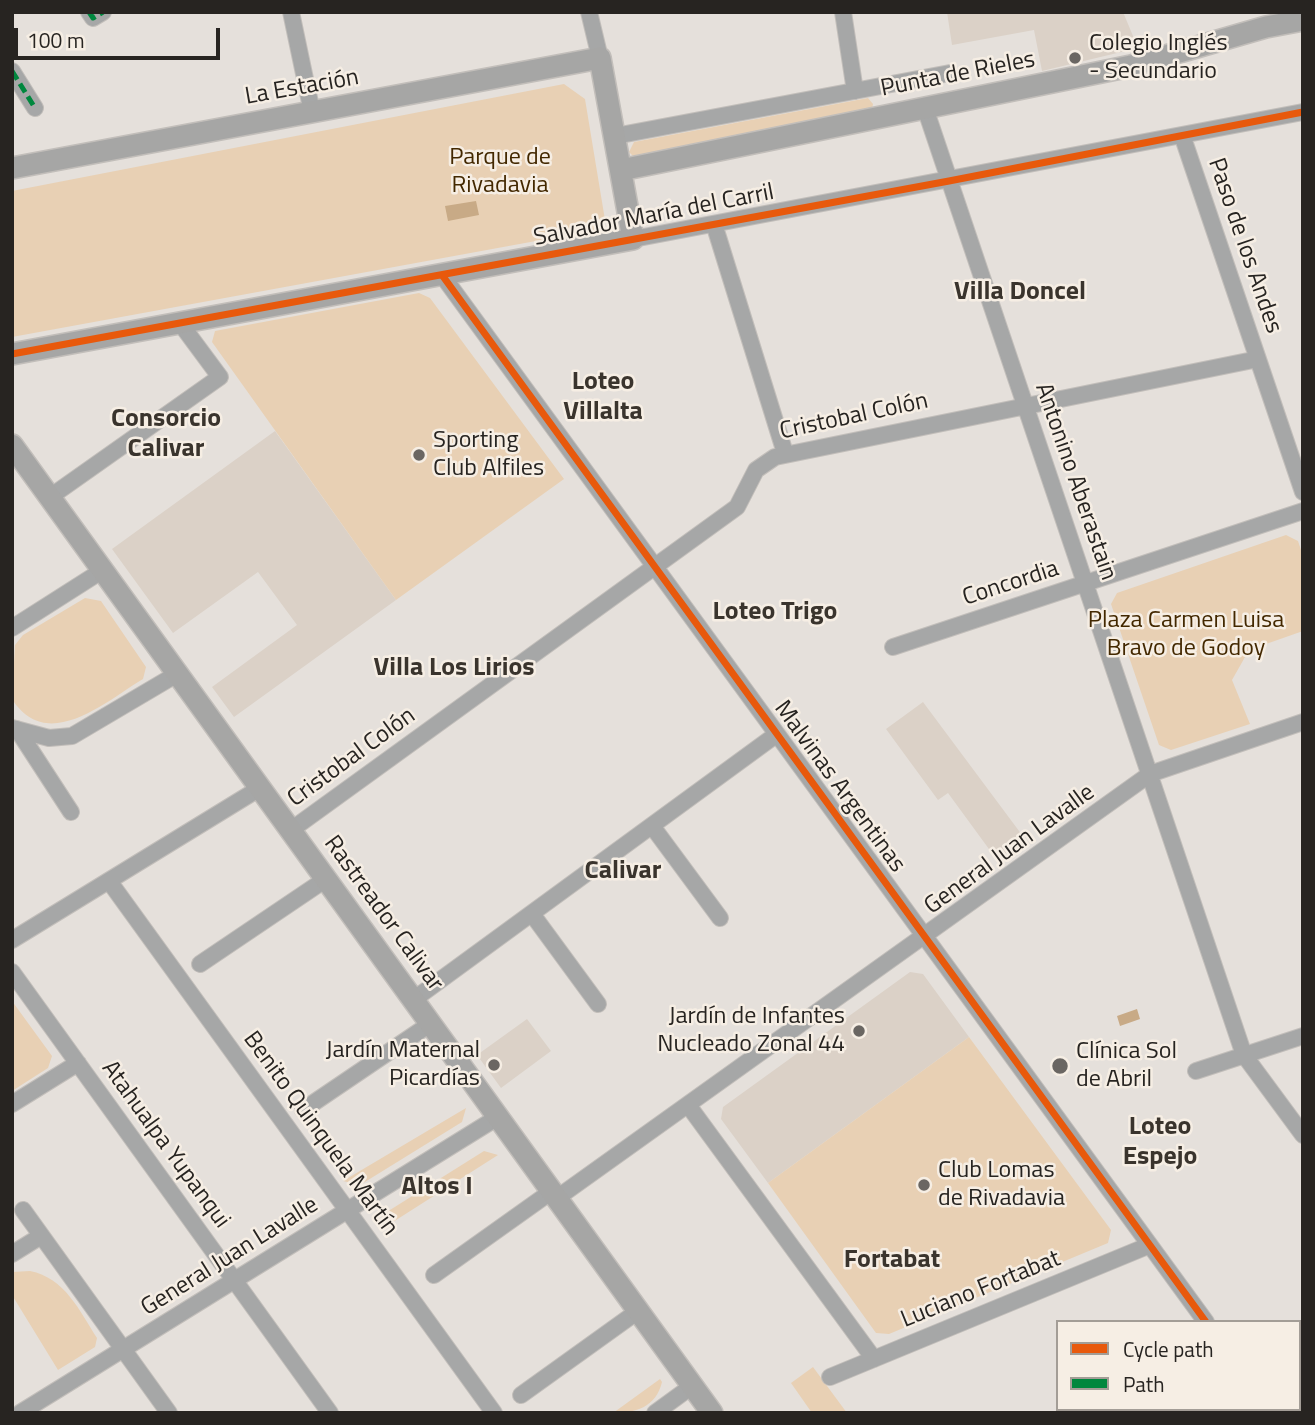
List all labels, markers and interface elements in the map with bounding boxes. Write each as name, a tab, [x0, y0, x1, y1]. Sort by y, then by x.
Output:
scale bar	[18, 14, 224, 58]
text: 100 m	[27, 24, 84, 56]
place label: Colegio Inglés - Secundario	[1089, 30, 1228, 86]
street label: Punta de Rieles	[878, 46, 1038, 104]
marker: Colegio Inglés - Secundario	[1067, 50, 1083, 66]
street label: La Estación	[243, 64, 361, 112]
park label: Parque de Rivadavia	[449, 144, 551, 200]
street label: Paso de los Andes	[1201, 155, 1287, 337]
street label: Salvador María del Carril	[531, 179, 777, 253]
district label: Villa Doncel	[954, 277, 1086, 309]
district label: Loteo Villalta	[563, 367, 643, 428]
street label: Antonino Aberastain	[1028, 380, 1122, 584]
street label: Cristobal Colón	[777, 387, 931, 447]
district label: Consorcio Calivar	[111, 404, 221, 466]
place label: Sporting Club Alfiles	[433, 427, 544, 483]
marker: Sporting Club Alfiles	[411, 447, 427, 463]
street label: Concordia	[959, 555, 1063, 613]
district label: Loteo Trigo	[713, 597, 837, 629]
park label: Plaza Carmen Luisa Bravo de Godoy	[1088, 607, 1284, 663]
district label: Villa Los Lirios	[374, 653, 534, 685]
street label: Malvinas Argentinas	[767, 695, 911, 879]
street label: Cristobal Colón	[283, 702, 421, 814]
street label: General Juan Lavalle	[919, 779, 1101, 921]
street label: Rastreador Calivar	[317, 831, 449, 997]
district label: Calivar	[585, 856, 661, 888]
place label: Jardín de Infantes Nucleado Zonal 44	[657, 1003, 845, 1059]
marker: Jardín de Infantes Nucleado Zonal 44	[851, 1023, 867, 1039]
street label: Benito Quinquela Martín	[236, 1026, 404, 1242]
place label: Jardín Maternal Picardías	[325, 1037, 480, 1093]
place label: Clínica Sol de Abril	[1076, 1038, 1177, 1094]
street label: Atahualpa Yupanqui	[95, 1056, 235, 1234]
marker: Clínica Sol de Abril	[1050, 1056, 1070, 1076]
marker: Jardín Maternal Picardías	[486, 1057, 502, 1073]
district label: Loteo Espejo	[1123, 1112, 1197, 1174]
place label: Club Lomas de Rivadavia	[938, 1157, 1065, 1213]
district label: Altos I	[401, 1172, 473, 1204]
marker: Club Lomas de Rivadavia	[916, 1177, 932, 1193]
street label: General Juan Lavalle	[136, 1191, 324, 1323]
district label: Fortabat	[844, 1245, 940, 1277]
street label: Luciano Fortabat	[897, 1245, 1065, 1335]
legend	[1056, 1320, 1301, 1411]
text: Cycle path	[1123, 1333, 1214, 1365]
text: Path	[1123, 1368, 1165, 1400]

